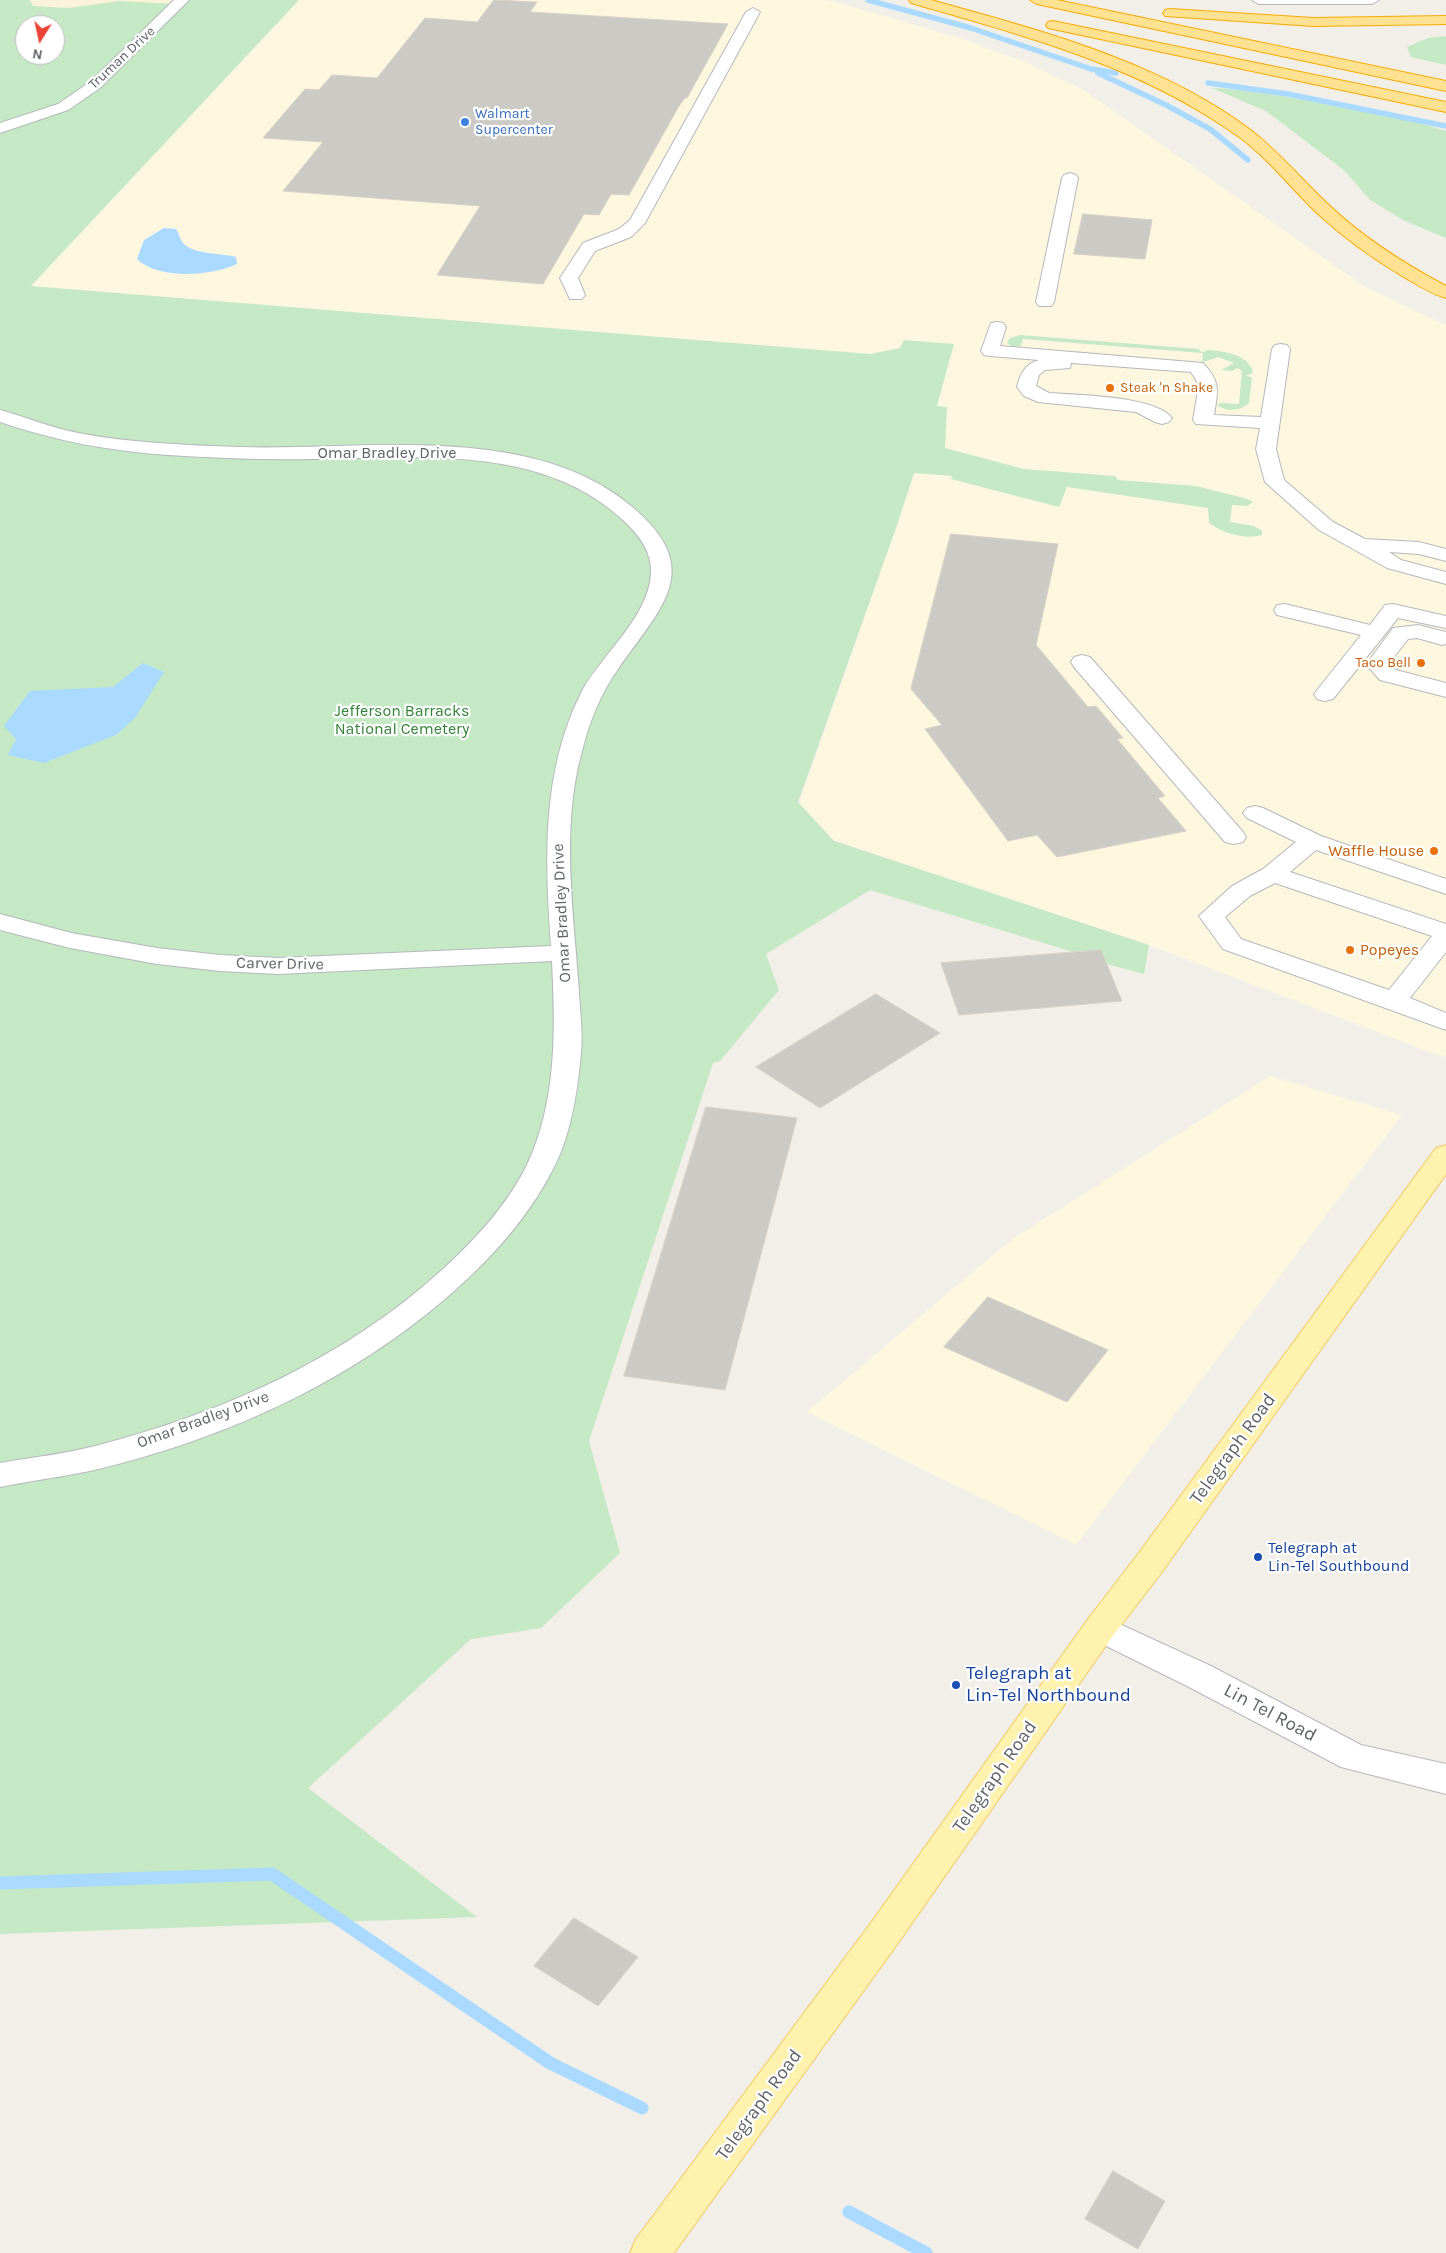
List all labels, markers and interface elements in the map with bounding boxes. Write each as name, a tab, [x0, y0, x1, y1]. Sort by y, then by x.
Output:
north arrow	[15, 15, 65, 65]
street label: Truman Drive	[85, 23, 159, 93]
text: N	[31, 45, 44, 64]
place label: Walmart Supercenter	[475, 106, 553, 138]
marker: Walmart Supercenter	[459, 116, 471, 128]
place label: Steak 'n Shake	[1120, 380, 1213, 396]
marker: Steak 'n Shake	[1104, 382, 1116, 394]
street label: Omar Bradley Drive	[317, 443, 457, 463]
place label: Taco Bell	[1356, 655, 1411, 671]
marker: Taco Bell	[1415, 657, 1427, 669]
park label: Jefferson Barracks National Cemetery	[334, 701, 470, 739]
place label: Waffle House	[1328, 841, 1424, 861]
street label: Omar Bradley Drive	[549, 843, 575, 983]
marker: Waffle House	[1428, 845, 1440, 857]
place label: Popeyes	[1360, 940, 1419, 960]
marker: Popeyes	[1344, 944, 1356, 956]
street label: Carver Drive	[236, 954, 324, 974]
street label: Omar Bradley Drive	[134, 1387, 272, 1453]
street label: Telegraph Road	[1185, 1389, 1281, 1509]
place label: Telegraph at Lin-Tel Southbound	[1268, 1538, 1410, 1576]
marker: Telegraph at Lin-Tel Southbound	[1252, 1551, 1264, 1563]
place label: Telegraph at Lin-Tel Northbound	[966, 1663, 1131, 1707]
marker: Telegraph at Lin-Tel Northbound	[950, 1679, 962, 1691]
street label: Lin Tel Road	[1220, 1679, 1320, 1747]
street label: Telegraph Road	[948, 1716, 1042, 1838]
street label: Telegraph Road	[711, 2045, 807, 2165]

